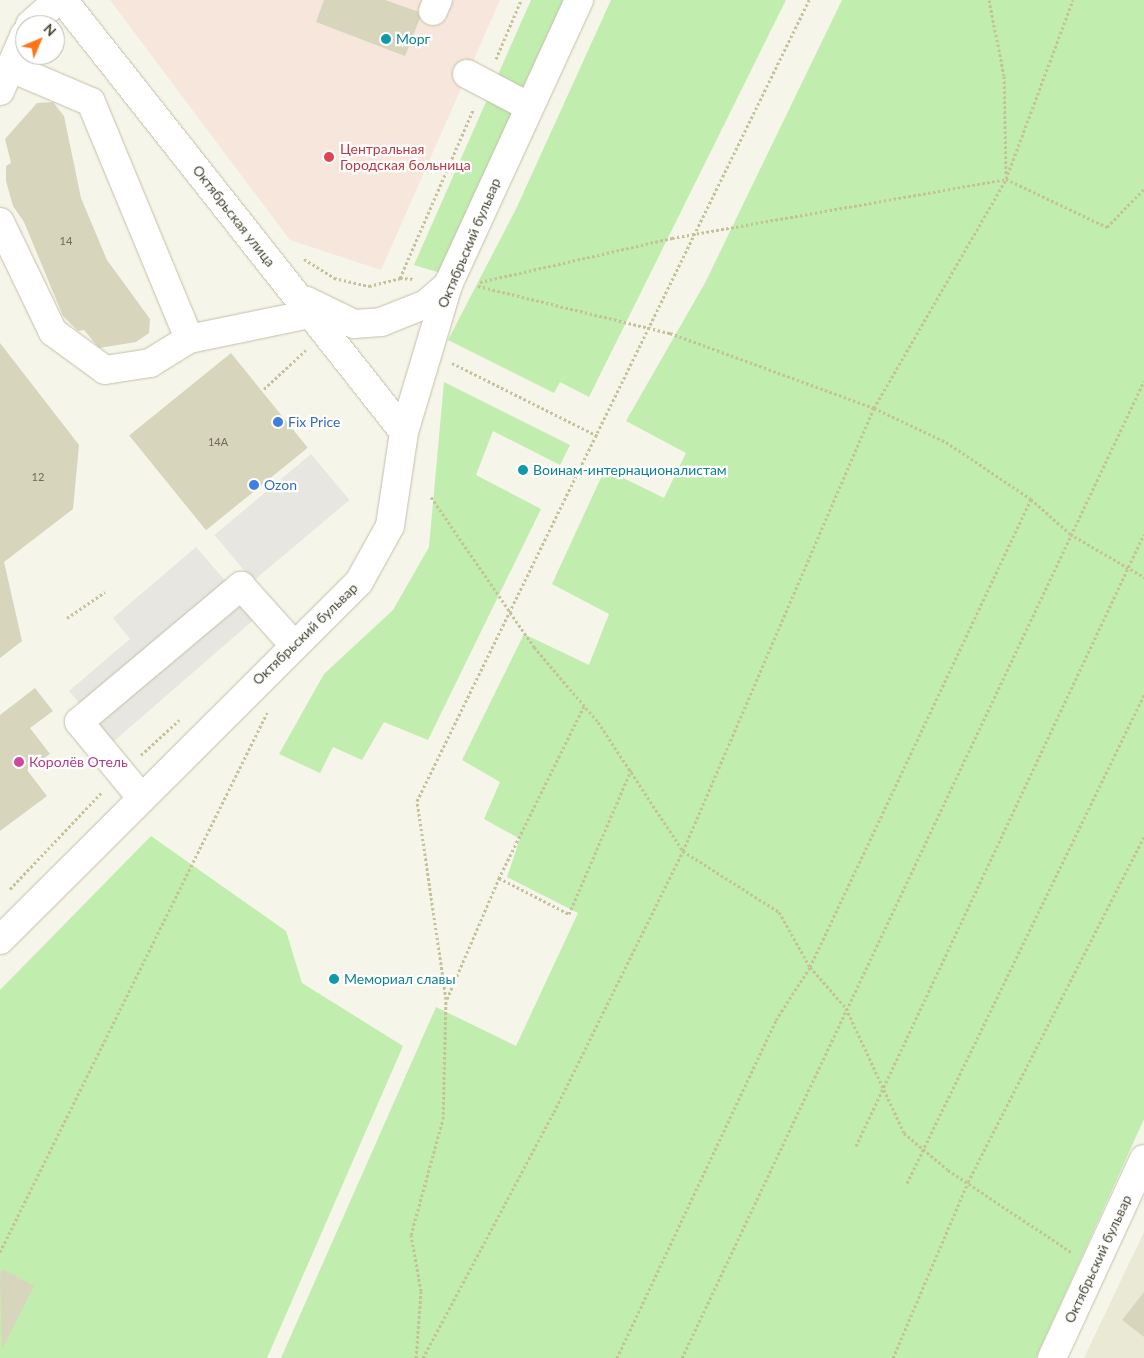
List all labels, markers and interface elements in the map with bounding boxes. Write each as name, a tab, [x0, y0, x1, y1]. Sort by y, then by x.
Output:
north arrow	[15, 15, 65, 65]
text: N	[40, 20, 60, 40]
place label: Морг	[396, 31, 430, 47]
marker: Морг	[380, 33, 392, 45]
place label: Центральная Городская больница	[340, 141, 471, 174]
marker: Центральная Городская больница	[322, 150, 336, 164]
street label: Октябрьская улица	[189, 162, 279, 270]
street label: Октябрьский бульвар	[434, 176, 504, 310]
house number: 14	[60, 234, 72, 248]
place label: Fix Price	[288, 414, 340, 430]
marker: Fix Price	[272, 416, 284, 428]
house number: 14А	[208, 435, 228, 449]
place label: Воинам-интернационалистам	[533, 462, 727, 478]
marker: Воинам-интернационалистам	[517, 464, 529, 476]
house number: 12	[32, 470, 44, 484]
place label: Ozon	[264, 477, 297, 493]
marker: Ozon	[248, 479, 260, 491]
street label: Октябрьский бульвар	[249, 580, 361, 688]
place label: Королёв Отель	[29, 754, 128, 770]
marker: Королёв Отель	[13, 756, 25, 768]
place label: Мемориал славы	[344, 971, 456, 987]
marker: Мемориал славы	[328, 973, 340, 985]
street label: Октябрьский бульвар	[1061, 1192, 1135, 1326]

